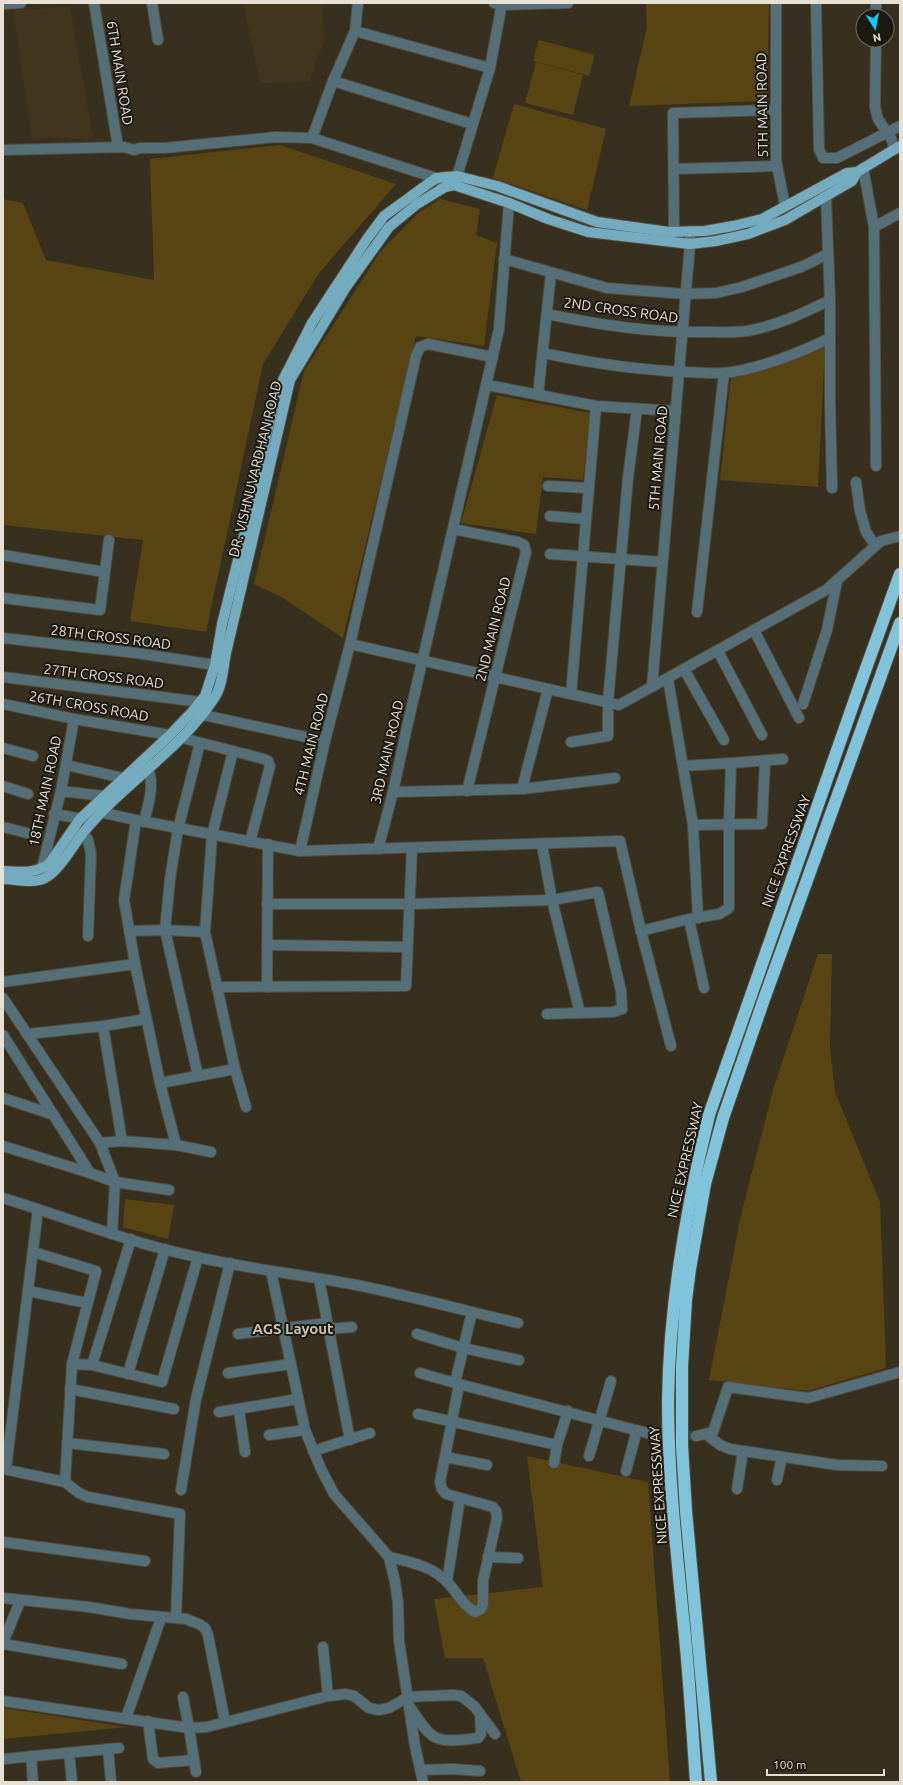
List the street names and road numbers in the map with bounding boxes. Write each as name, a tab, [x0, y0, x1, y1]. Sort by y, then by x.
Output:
street label: 6TH MAIN ROAD	[104, 20, 136, 126]
street label: 5TH MAIN ROAD	[753, 52, 771, 158]
street label: 2ND CROSS ROAD	[563, 294, 679, 326]
street label: DR. VISHNUVARDHAN ROAD	[225, 379, 285, 559]
street label: 5TH MAIN ROAD	[645, 405, 671, 511]
street label: 2ND MAIN ROAD	[472, 575, 514, 683]
street label: 28TH CROSS ROAD	[50, 622, 172, 652]
street label: 27TH CROSS ROAD	[43, 661, 165, 691]
street label: 26TH CROSS ROAD	[28, 688, 150, 724]
street label: 4TH MAIN ROAD	[291, 691, 332, 797]
street label: 3RD MAIN ROAD	[367, 698, 407, 806]
street label: 18TH MAIN ROAD	[25, 734, 65, 848]
street label: NICE EXPRESSWAY	[758, 793, 814, 909]
street label: NICE EXPRESSWAY	[664, 1101, 706, 1219]
street label: NICE EXPRESSWAY	[646, 1425, 670, 1545]

